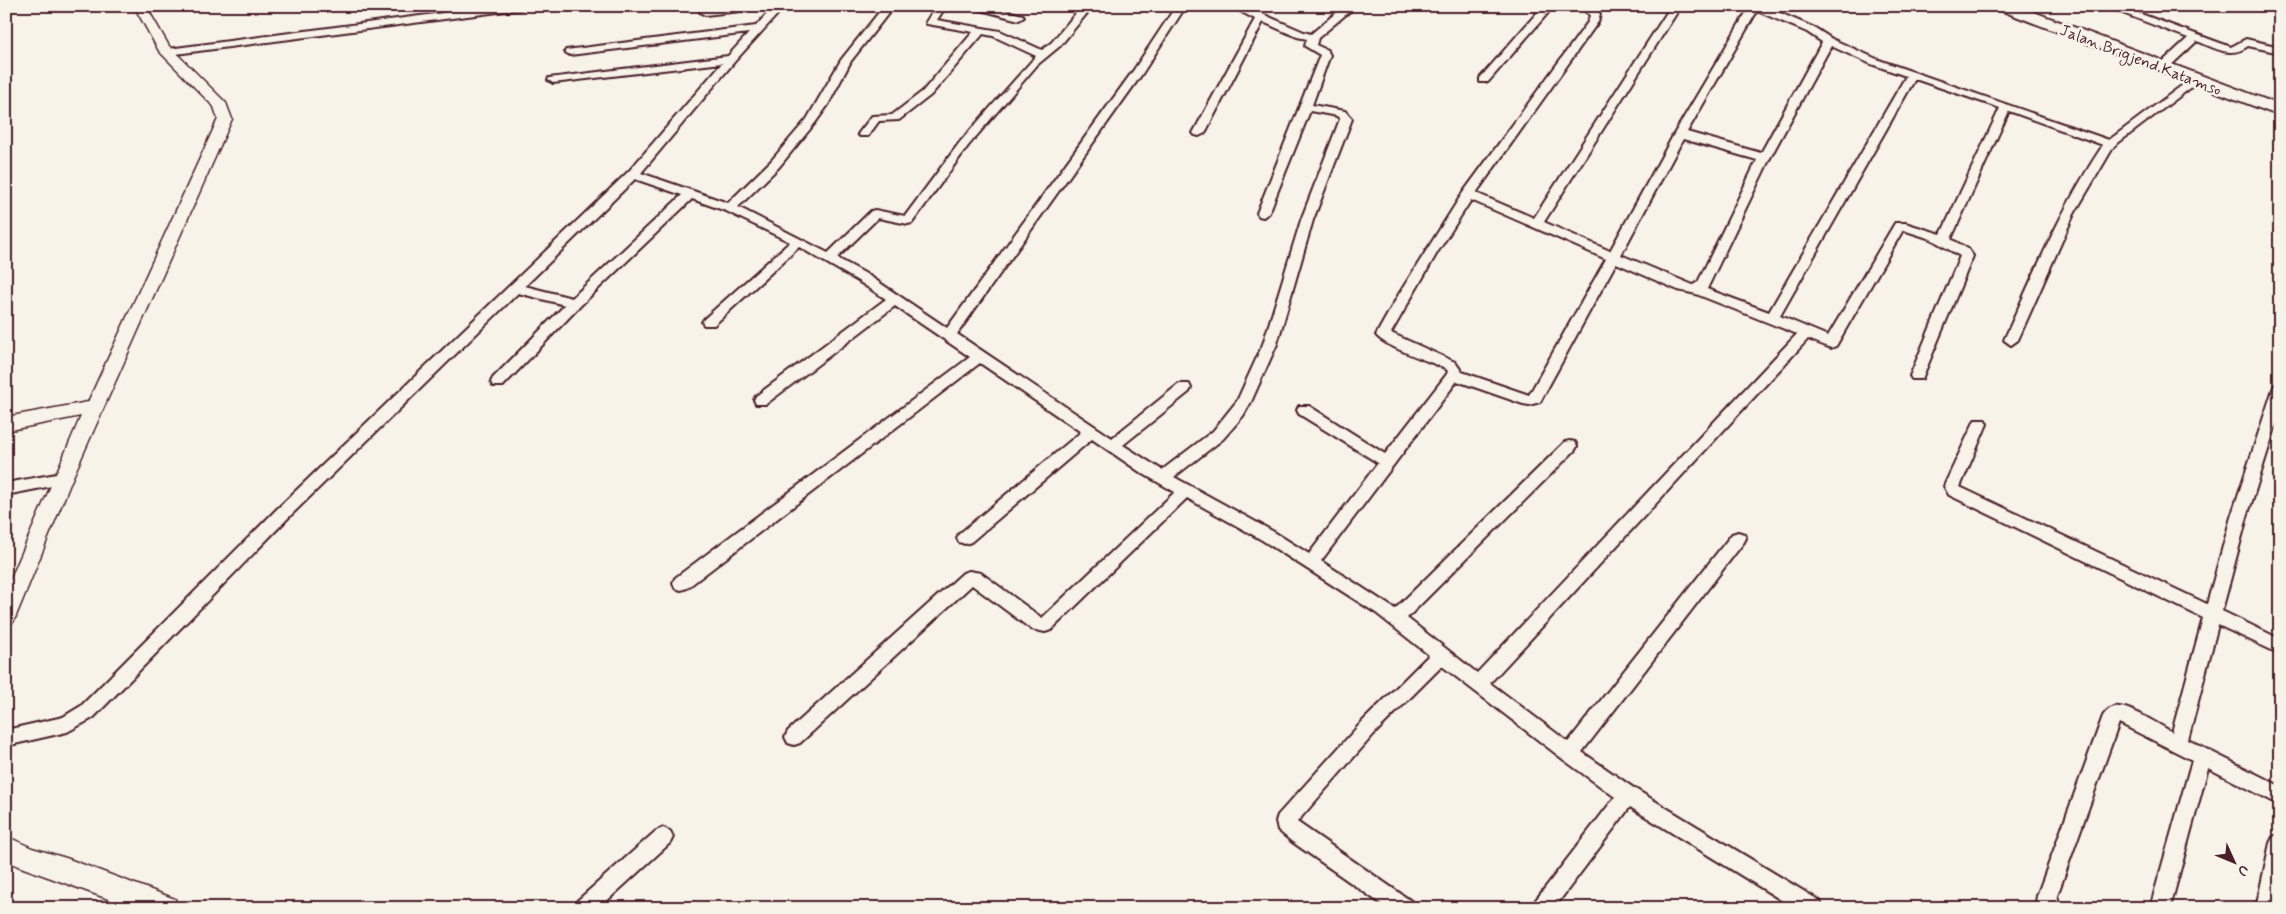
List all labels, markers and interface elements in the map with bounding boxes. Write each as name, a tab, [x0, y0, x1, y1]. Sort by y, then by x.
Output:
street label: Jalan Brigjend Katamso	[2056, 20, 2224, 102]
north arrow	[2208, 836, 2258, 886]
text: U	[2233, 861, 2252, 880]

